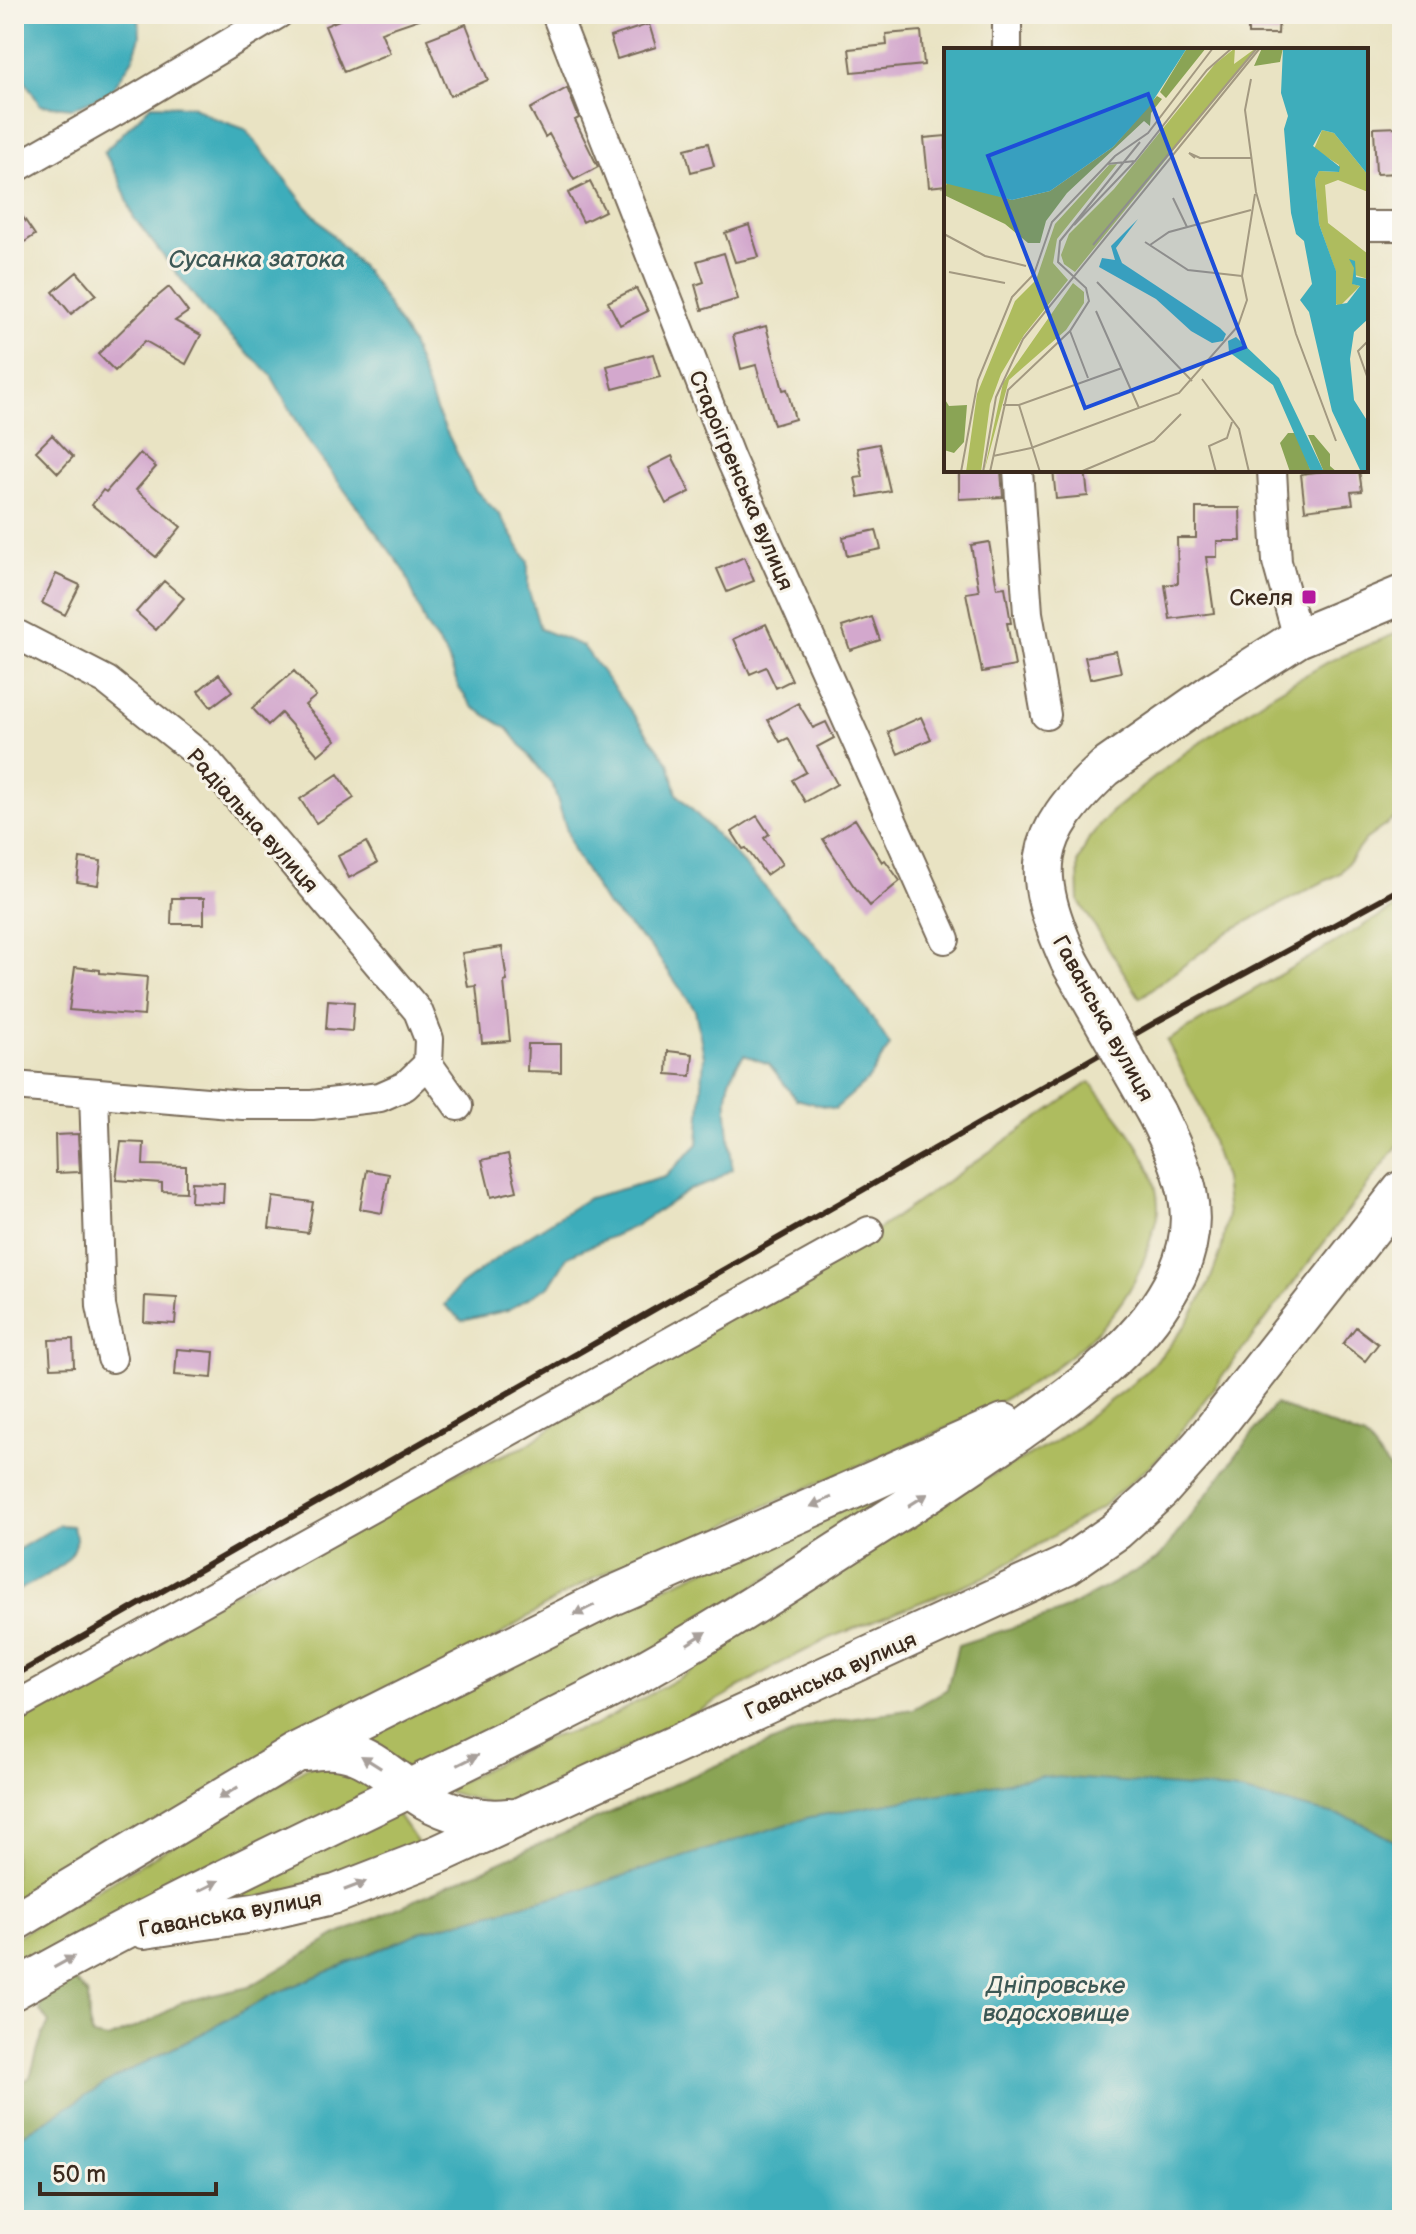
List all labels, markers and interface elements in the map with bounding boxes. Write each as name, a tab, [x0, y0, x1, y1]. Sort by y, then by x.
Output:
inset map	[944, 48, 1368, 472]
water label: Сусанка затока	[169, 245, 345, 274]
street label: Староігренська вулиця	[682, 367, 799, 595]
place label: Скеля	[1229, 585, 1293, 612]
marker: Скеля	[1300, 588, 1318, 606]
street label: Радіальна вулиця	[180, 743, 324, 899]
street label: Гаванська вулиця	[1046, 931, 1160, 1106]
one-way arrow	[907, 1493, 928, 1508]
one-way arrow	[809, 1495, 833, 1509]
one-way arrow	[573, 1603, 596, 1617]
street label: Гаванська вулиця	[740, 1626, 921, 1726]
one-way arrow	[686, 1631, 708, 1645]
one-way arrow	[456, 1753, 479, 1767]
one-way arrow	[360, 1755, 383, 1770]
one-way arrow	[217, 1786, 239, 1800]
one-way arrow	[197, 1879, 220, 1893]
one-way arrow	[343, 1879, 367, 1892]
street label: Гаванська вулиця	[136, 1885, 324, 1944]
one-way arrow	[53, 1955, 75, 1969]
water label: Дніпровське водосховище	[983, 1971, 1130, 2028]
scale bar	[40, 2146, 216, 2196]
text: 50 m	[52, 2160, 106, 2189]

